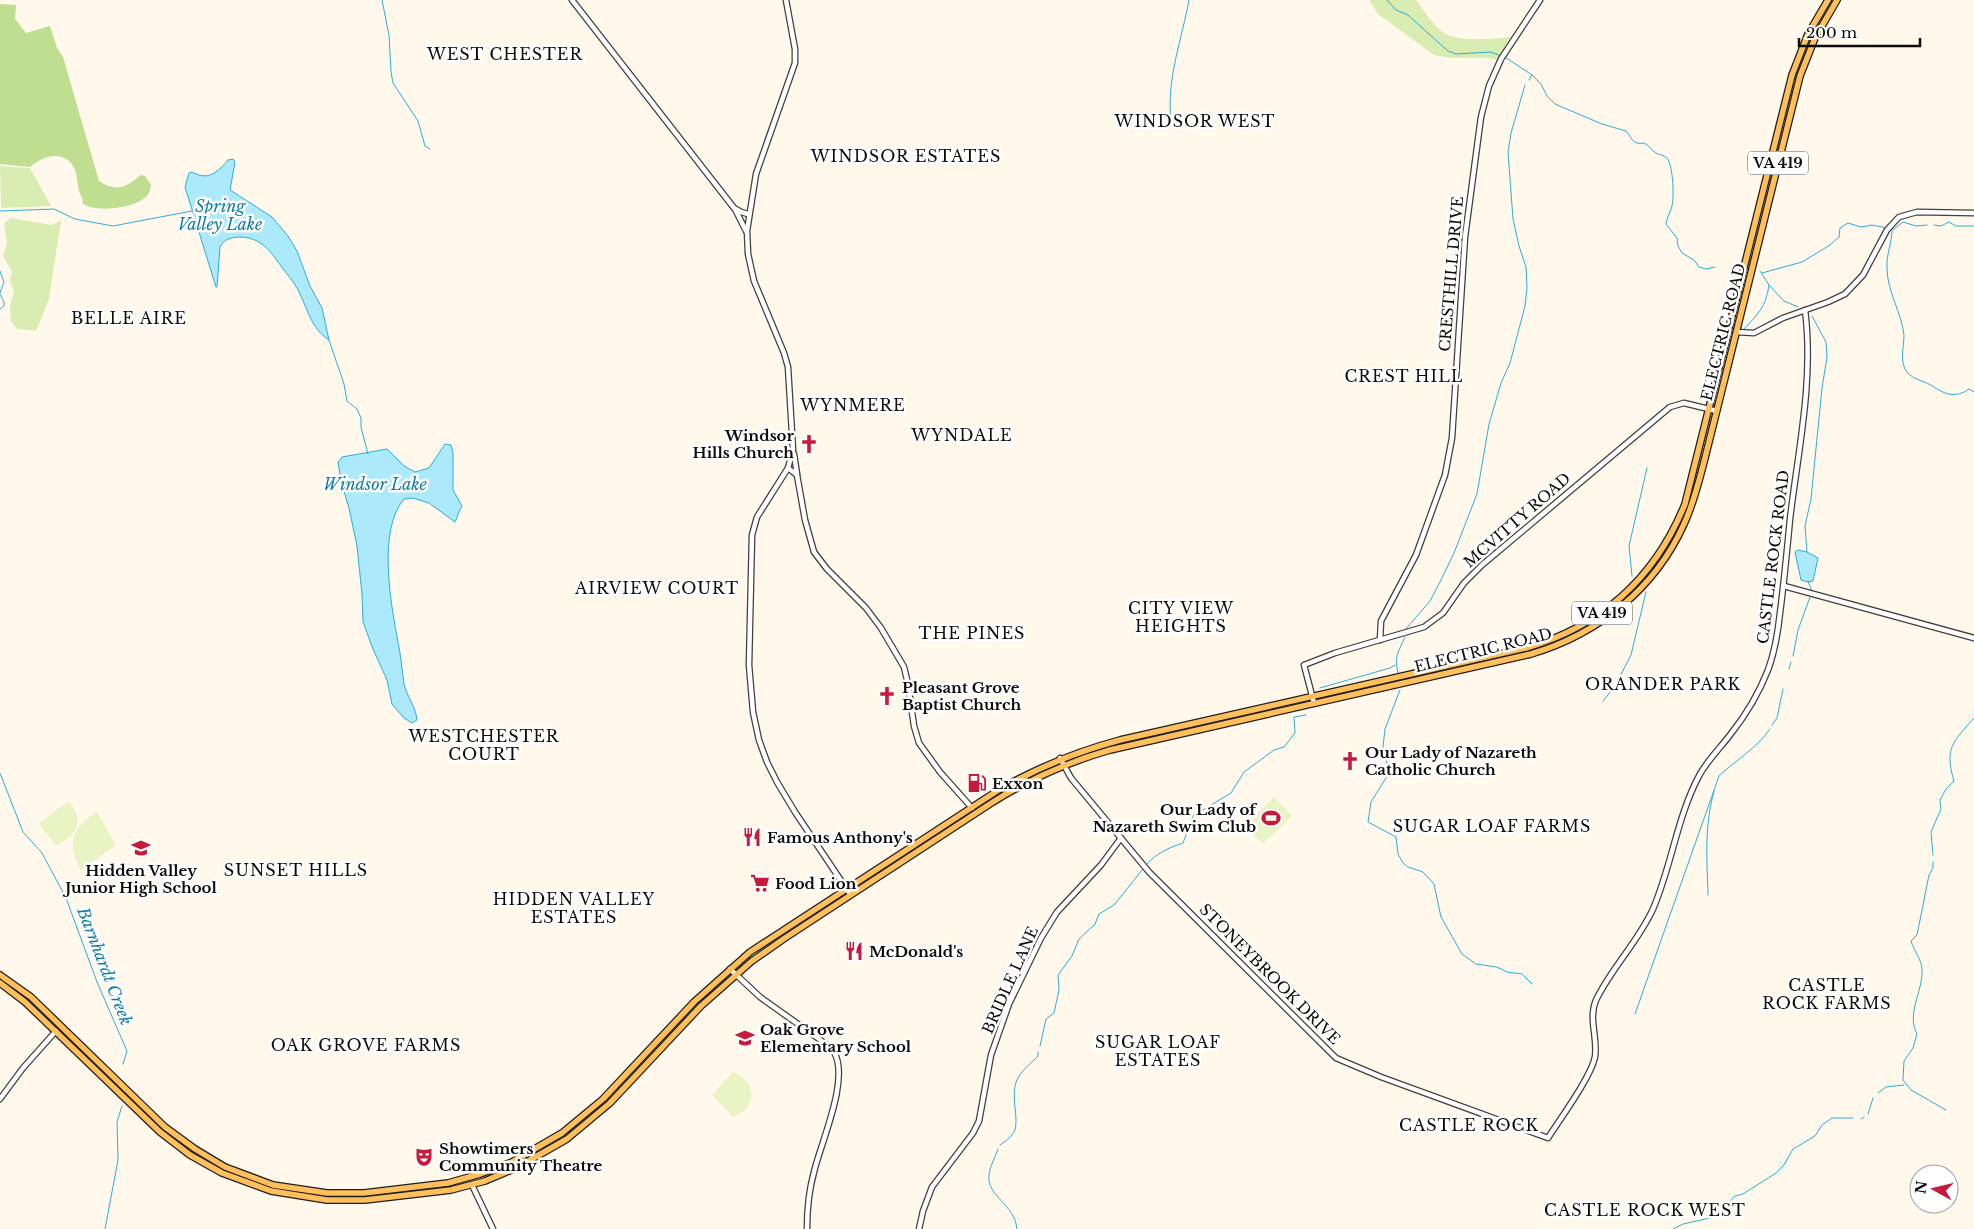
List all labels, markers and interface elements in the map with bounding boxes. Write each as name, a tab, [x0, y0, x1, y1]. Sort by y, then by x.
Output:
scale bar	[1799, 15, 1920, 47]
text: 200 m	[1806, 23, 1857, 42]
district label: WEST CHESTER	[426, 44, 583, 64]
district label: WINDSOR WEST	[1114, 111, 1275, 131]
district label: WINDSOR ESTATES	[810, 146, 1001, 166]
road number: VA 419	[1748, 152, 1808, 174]
street label: CRESTHILL DRIVE	[1435, 195, 1467, 352]
water label: Spring Valley Lake	[178, 196, 263, 234]
street label: ELECTRIC ROAD	[1697, 261, 1749, 403]
district label: BELLE AIRE	[71, 308, 187, 328]
district label: CREST HILL	[1345, 366, 1463, 386]
district label: WYNMERE	[799, 395, 906, 415]
district label: WYNDALE	[910, 425, 1013, 445]
place label: Windsor Hills Church	[693, 426, 795, 462]
church icon: Windsor Hills Church	[798, 433, 820, 455]
street label: MCVITTY ROAD	[1460, 469, 1574, 571]
street label: CASTLE ROCK ROAD	[1753, 469, 1793, 645]
water label: Windsor Lake	[323, 474, 428, 494]
district label: AIRVIEW COURT	[574, 578, 739, 598]
district label: CITY VIEW HEIGHTS	[1128, 598, 1234, 636]
road number: VA 419	[1572, 602, 1632, 624]
district label: THE PINES	[919, 623, 1025, 643]
street label: ELECTRIC ROAD	[1412, 624, 1554, 676]
district label: ORANDER PARK	[1585, 674, 1741, 694]
place label: Pleasant Grove Baptist Church	[902, 678, 1021, 714]
church icon: Pleasant Grove Baptist Church	[876, 685, 898, 707]
district label: WESTCHESTER COURT	[408, 726, 560, 764]
place label: Our Lady of Nazareth Catholic Church	[1365, 743, 1537, 779]
church icon: Our Lady of Nazareth Catholic Church	[1339, 750, 1361, 772]
fuel station icon: Exxon	[966, 772, 988, 794]
place label: Exxon	[992, 774, 1043, 793]
place label: Our Lady of Nazareth Swim Club	[1093, 800, 1258, 836]
sports icon: Our Lady of Nazareth Swim Club	[1260, 807, 1282, 829]
district label: SUGAR LOAF FARMS	[1393, 816, 1591, 836]
restaurant icon: Famous Anthony's	[741, 826, 763, 848]
place label: Famous Anthony's	[767, 828, 913, 847]
school or university icon: Hidden Valley Junior High School	[130, 837, 152, 859]
district label: SUNSET HILLS	[224, 860, 368, 880]
place label: Hidden Valley Junior High School	[62, 861, 217, 897]
supermarket icon: Food Lion	[749, 872, 771, 894]
place label: Food Lion	[775, 874, 857, 893]
district label: HIDDEN VALLEY ESTATES	[493, 889, 655, 927]
street label: STONEYBROOK DRIVE	[1196, 900, 1344, 1048]
water label: Barnhardt Creek	[73, 903, 137, 1028]
street label: BRIDLE LANE	[978, 923, 1042, 1037]
restaurant icon: McDonald's	[843, 940, 865, 962]
place label: McDonald's	[869, 942, 963, 961]
district label: CASTLE ROCK FARMS	[1762, 975, 1892, 1013]
place label: Oak Grove Elementary School	[760, 1020, 912, 1056]
school or university icon: Oak Grove Elementary School	[734, 1027, 756, 1049]
district label: SUGAR LOAF ESTATES	[1095, 1032, 1221, 1070]
district label: OAK GROVE FARMS	[271, 1035, 461, 1055]
district label: CASTLE ROCK	[1399, 1115, 1539, 1135]
place label: Showtimers Community Theatre	[439, 1139, 603, 1175]
theatre icon: Showtimers Community Theatre	[413, 1146, 435, 1168]
north arrow	[1909, 1164, 1959, 1214]
text: N	[1911, 1179, 1931, 1195]
district label: CASTLE ROCK WEST	[1544, 1200, 1746, 1220]

